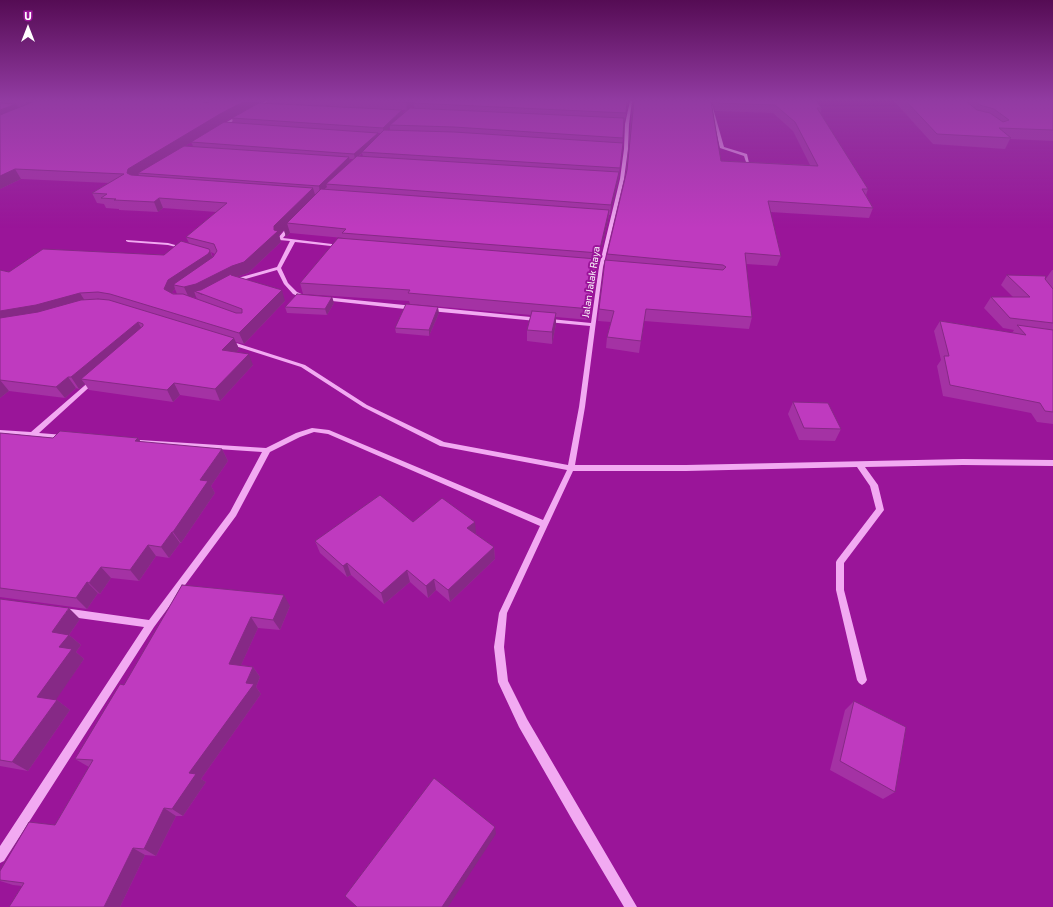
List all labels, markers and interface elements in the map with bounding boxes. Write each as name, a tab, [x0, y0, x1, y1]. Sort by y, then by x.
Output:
north arrow	[8, 8, 48, 48]
text: U	[24, 9, 32, 22]
street label: Jalan Jalak Raya	[579, 245, 603, 319]

